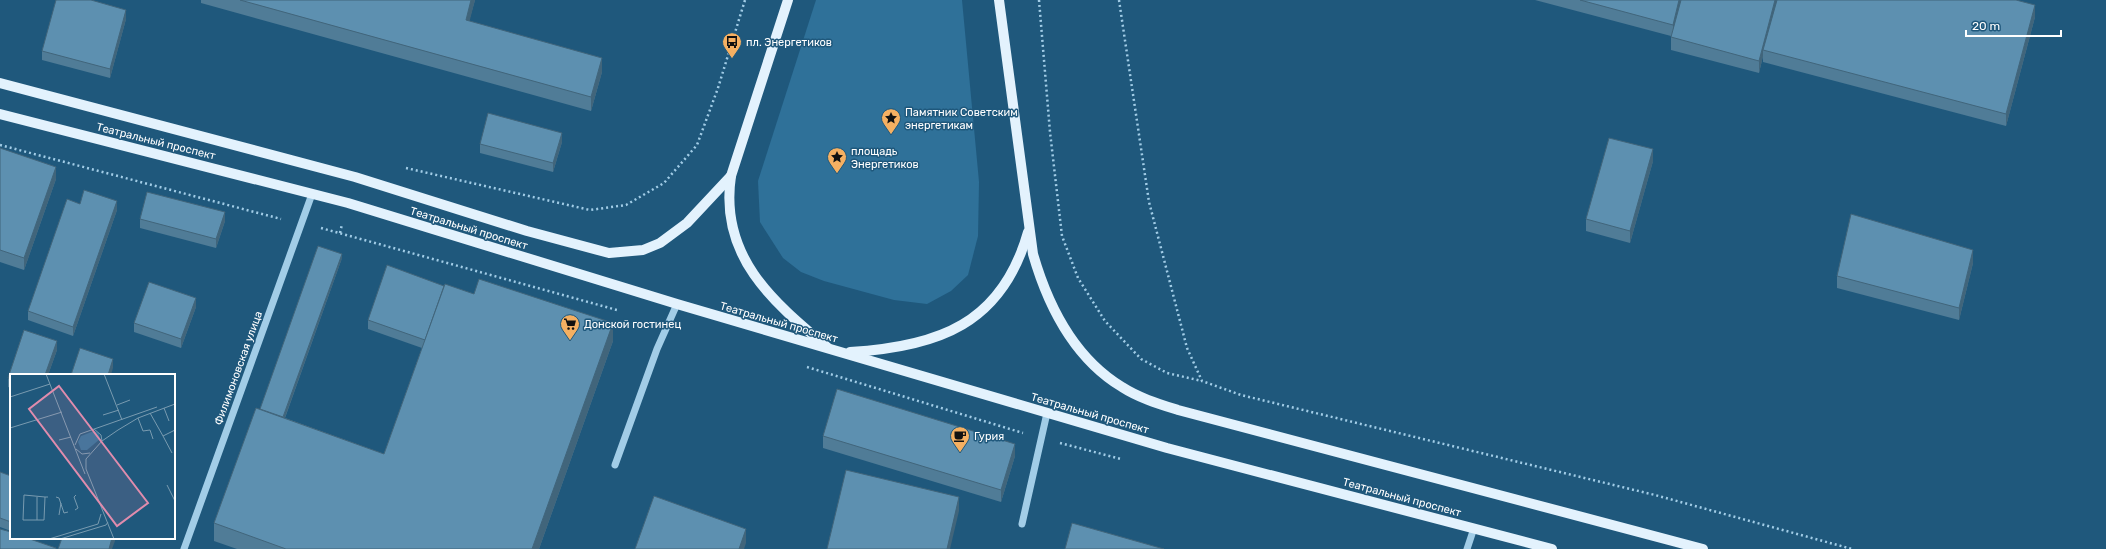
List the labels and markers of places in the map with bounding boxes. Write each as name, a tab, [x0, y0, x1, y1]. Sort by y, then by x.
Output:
bus stop icon: пл. Энергетиков	[721, 31, 743, 59]
place label: пл. Энергетиков	[746, 36, 832, 49]
place label: Памятник Советским энергетикам	[905, 106, 1018, 132]
place icon: Памятник Советским энергетикам	[880, 107, 902, 135]
place label: площадь Энергетиков	[851, 145, 919, 171]
place icon: площадь Энергетиков	[826, 146, 848, 174]
supermarket icon: Донской гостинец	[559, 313, 581, 341]
place label: Донской гостинец	[584, 318, 681, 331]
cafe icon: Гурия	[949, 425, 971, 453]
place label: Гурия	[974, 430, 1004, 443]

